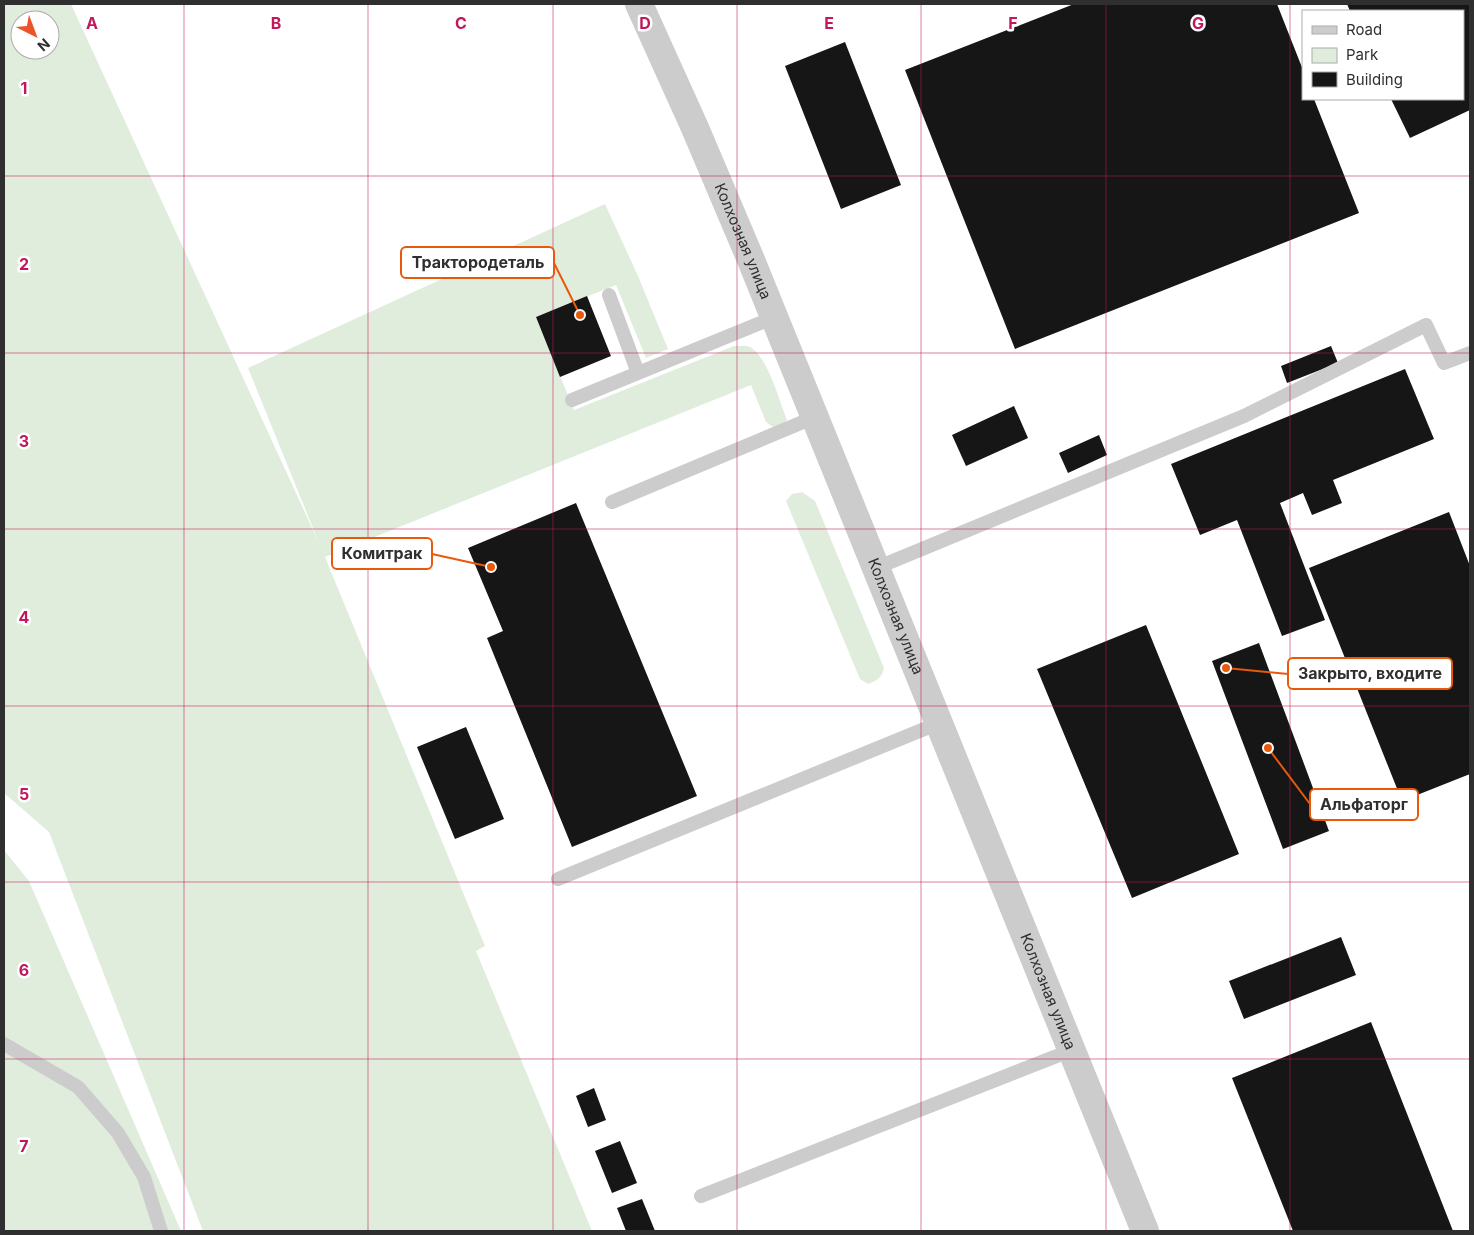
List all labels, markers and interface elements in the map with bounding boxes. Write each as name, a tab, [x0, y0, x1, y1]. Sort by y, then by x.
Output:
north arrow	[10, 10, 60, 60]
legend	[1302, 10, 1464, 100]
text: A	[86, 13, 98, 33]
text: B	[271, 13, 281, 33]
text: C	[455, 13, 467, 33]
text: D	[639, 13, 651, 33]
text: E	[824, 13, 834, 33]
text: F	[1008, 13, 1018, 33]
text: G	[1192, 13, 1204, 33]
text: Road	[1346, 20, 1382, 39]
text: N	[34, 35, 54, 55]
text: Park	[1346, 45, 1379, 64]
text: Building	[1346, 70, 1403, 89]
text: 1	[21, 78, 27, 98]
street label: Колхозная улица	[711, 180, 776, 302]
callout: Трактородеталь	[401, 247, 554, 278]
text: Трактородеталь	[412, 252, 544, 272]
text: 2	[19, 254, 29, 274]
text: 3	[19, 431, 29, 451]
callout: Комитрак	[332, 538, 432, 569]
text: Комитрак	[342, 543, 423, 563]
street label: Колхозная улица	[864, 555, 928, 677]
text: 4	[19, 607, 30, 627]
callout: Закрыто, входите	[1288, 658, 1452, 689]
text: Закрыто, входите	[1298, 663, 1442, 683]
text: 5	[19, 784, 29, 804]
callout: Альфаторг	[1310, 789, 1418, 820]
text: Альфаторг	[1320, 794, 1408, 814]
street label: Колхозная улица	[1016, 930, 1080, 1052]
text: 6	[19, 960, 29, 980]
text: 7	[19, 1136, 29, 1156]

